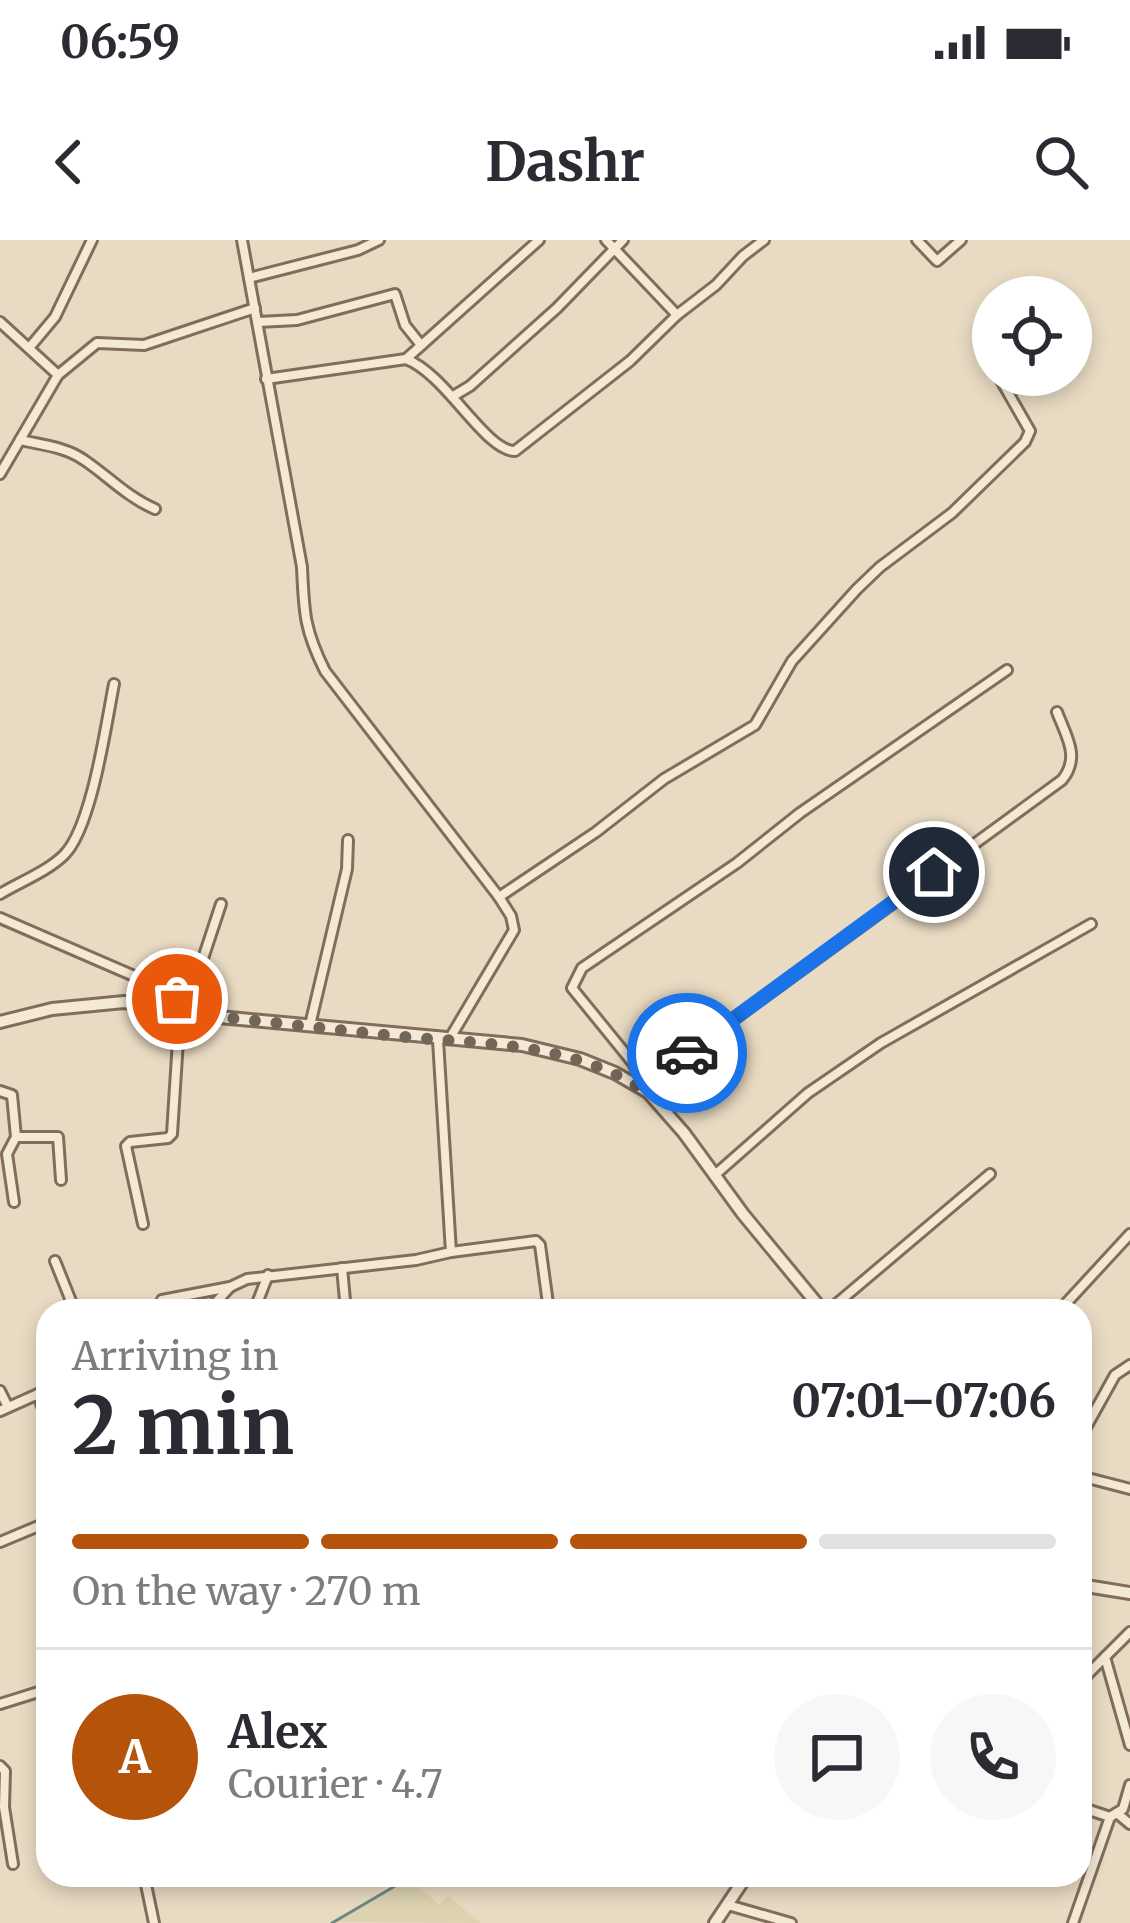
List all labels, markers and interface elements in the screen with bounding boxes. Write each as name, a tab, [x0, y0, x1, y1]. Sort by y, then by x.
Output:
text: 06:59	[60, 14, 180, 70]
text: Dashr	[485, 128, 645, 196]
icon: back	[36, 129, 102, 195]
icon: search	[1028, 129, 1094, 195]
map controls	[972, 276, 1092, 396]
button: locate	[972, 276, 1092, 396]
pin	[883, 821, 985, 923]
icon: home	[901, 839, 967, 905]
pin	[126, 948, 228, 1050]
icon: bag	[144, 966, 210, 1032]
courier	[627, 993, 747, 1113]
icon: car	[654, 1020, 720, 1086]
text: Arriving in	[72, 1332, 279, 1381]
text: 07:01–07:06	[791, 1373, 1056, 1429]
text: 2 min	[72, 1377, 294, 1475]
text: On the way · 270 m	[72, 1567, 421, 1616]
button: chat	[774, 1694, 900, 1820]
button: phone	[930, 1694, 1056, 1820]
text: Alex	[228, 1704, 327, 1760]
text: A	[119, 1729, 151, 1785]
text: Courier · 4.7	[228, 1760, 443, 1809]

